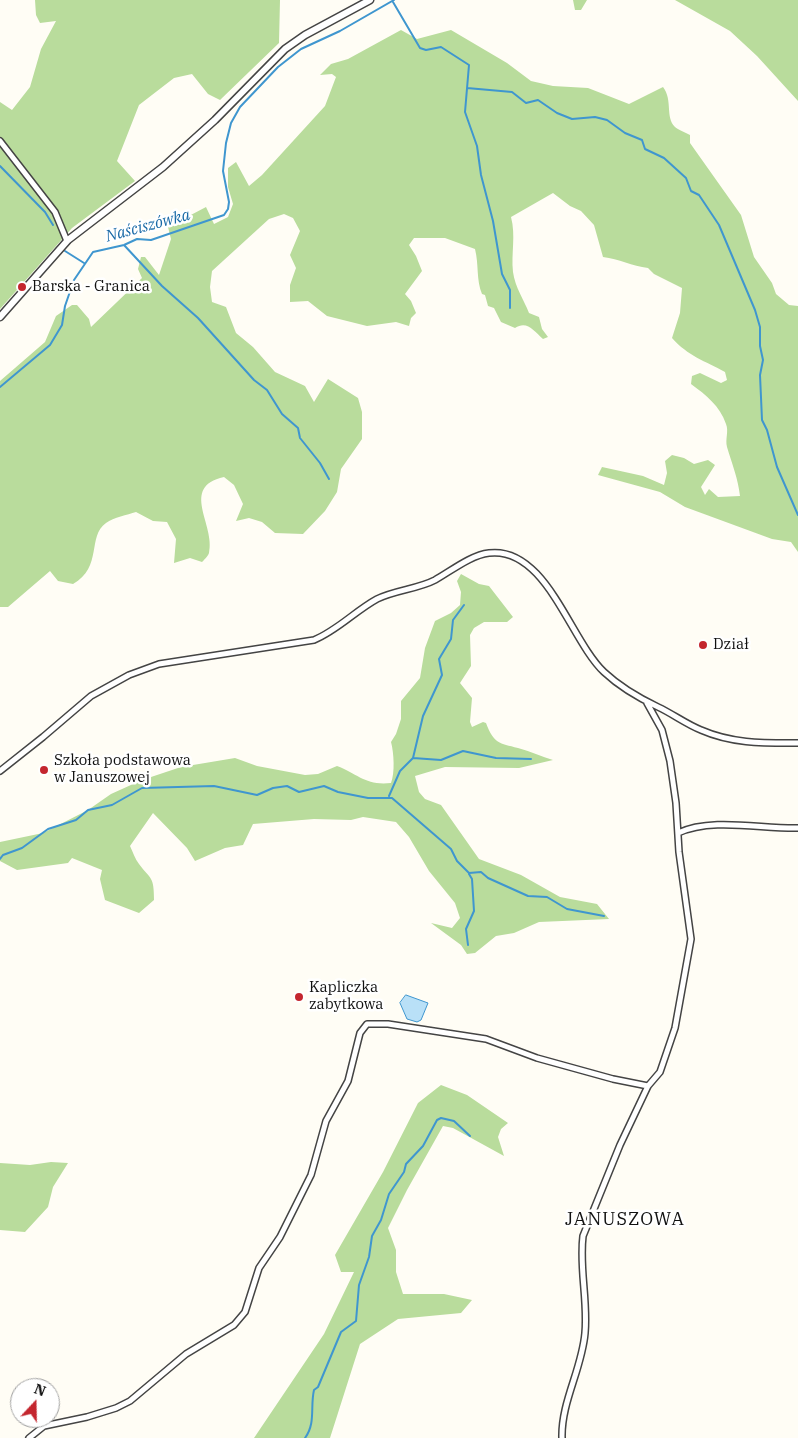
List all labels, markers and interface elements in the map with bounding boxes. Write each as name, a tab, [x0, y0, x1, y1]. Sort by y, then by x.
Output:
water label: Naściszówka	[104, 205, 192, 247]
place label: Barska - Granica	[32, 278, 150, 296]
marker: Barska - Granica	[16, 281, 28, 293]
place label: Dział	[713, 636, 749, 654]
marker: Dział	[697, 639, 709, 651]
place label: Szkoła podstawowa w Januszowej	[54, 752, 191, 787]
marker: Szkoła podstawowa w Januszowej	[38, 764, 50, 776]
place label: Kapliczka zabytkowa	[309, 979, 384, 1014]
marker: Kapliczka zabytkowa	[293, 991, 305, 1003]
district label: JANUSZOWA	[564, 1209, 686, 1231]
north arrow	[10, 1378, 60, 1428]
text: N	[32, 1380, 48, 1400]

